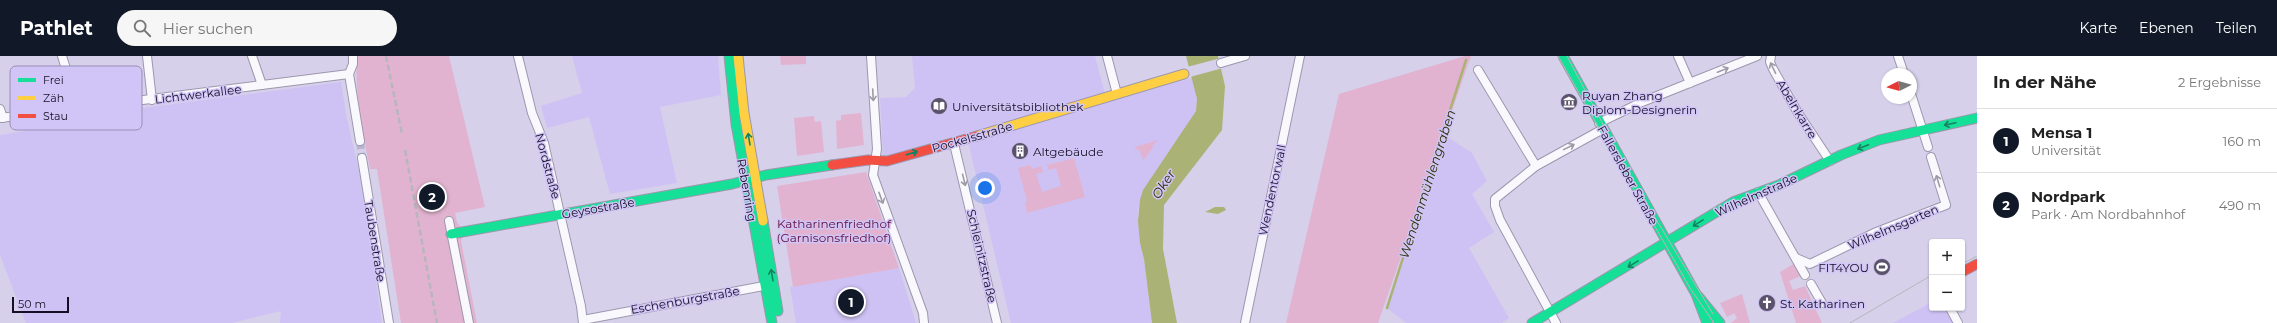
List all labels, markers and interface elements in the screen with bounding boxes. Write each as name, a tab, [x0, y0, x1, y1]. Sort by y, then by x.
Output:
search box	[117, 10, 397, 46]
text: Pathlet	[20, 17, 93, 40]
icon: search	[131, 17, 153, 39]
text: Hier suchen	[163, 19, 253, 38]
text: Karte	[2079, 19, 2117, 37]
text: Ebenen	[2139, 19, 2194, 37]
text: Teilen	[2216, 19, 2257, 37]
one-way arrow	[1769, 62, 1776, 74]
one-way arrow	[1717, 65, 1729, 73]
legend	[10, 66, 142, 130]
north arrow	[1881, 68, 1917, 104]
text: In der Nähe	[1993, 72, 2097, 92]
text: Frei	[43, 73, 64, 87]
text: 2 Ergebnisse	[2178, 74, 2261, 90]
street label: Abelnkarre	[1774, 77, 1820, 141]
street label: Lichtwerkallee	[154, 81, 242, 107]
one-way arrow	[870, 88, 877, 101]
place label: Ruyan Zhang Diplom-Designerin	[1582, 88, 1697, 117]
text: Zäh	[43, 91, 64, 105]
museum icon: Ruyan Zhang Diplom-Designerin	[1559, 92, 1579, 112]
library icon: Universitätsbibliothek	[929, 96, 949, 116]
place label: Universitätsbibliothek	[952, 99, 1084, 114]
water label: Wendenmühlengraben	[1395, 108, 1459, 260]
text: Stau	[43, 109, 68, 123]
street label: Pockelsstraße	[930, 118, 1014, 156]
one-way arrow	[1944, 121, 1957, 129]
street label: Fallersleber Straße	[1594, 123, 1662, 227]
text: Mensa 1	[2031, 123, 2093, 142]
street label: Nordstraße	[532, 131, 564, 201]
one-way arrow	[744, 133, 752, 146]
text: 1	[2003, 133, 2009, 149]
text: 160 m	[2223, 133, 2261, 149]
building icon: Altgebäude	[1010, 141, 1030, 161]
text: Universität	[2031, 142, 2101, 158]
street label: Wendentorwall	[1255, 143, 1289, 237]
one-way arrow	[1563, 143, 1575, 151]
one-way arrow	[1857, 143, 1869, 151]
place label: Altgebäude	[1033, 144, 1103, 159]
one-way arrow	[905, 149, 918, 156]
street label: Rebenring	[734, 157, 760, 223]
water label: Oker	[1148, 166, 1179, 202]
street label: Wilhelmstraße	[1713, 170, 1799, 220]
one-way arrow	[960, 174, 968, 187]
one-way arrow	[1934, 174, 1941, 187]
your location	[975, 178, 995, 198]
pin: 2	[419, 182, 445, 212]
text: Nordpark	[2031, 187, 2105, 206]
one-way arrow	[878, 191, 885, 204]
street label: Geysostraße	[560, 194, 636, 222]
text: 2	[2002, 197, 2010, 213]
text: 490 m	[2219, 197, 2261, 213]
street label: Taubenstraße	[361, 199, 389, 283]
street label: Wilhelmsgarten	[1845, 201, 1941, 253]
text: Park · Am Nordbahnhof	[2031, 206, 2185, 222]
street label: Schleinitzstraße	[964, 208, 1000, 304]
park label: Katharinenfriedhof (Garnisonsfriedhof)	[776, 216, 892, 245]
one-way arrow	[1693, 219, 1704, 227]
map controls	[1929, 239, 1965, 311]
button: +	[1929, 239, 1965, 275]
sports icon: FIT4YOU	[1872, 257, 1892, 277]
one-way arrow	[1628, 260, 1639, 268]
place label: FIT4YOU	[1818, 260, 1869, 275]
one-way arrow	[768, 269, 776, 282]
button: −	[1929, 275, 1965, 311]
street label: Eschenburgstraße	[629, 283, 741, 317]
pin: 1	[838, 287, 864, 317]
church icon: St. Katharinen	[1757, 293, 1777, 313]
scale bar	[12, 295, 69, 314]
place label: St. Katharinen	[1780, 296, 1865, 311]
text: 50 m	[18, 297, 46, 311]

